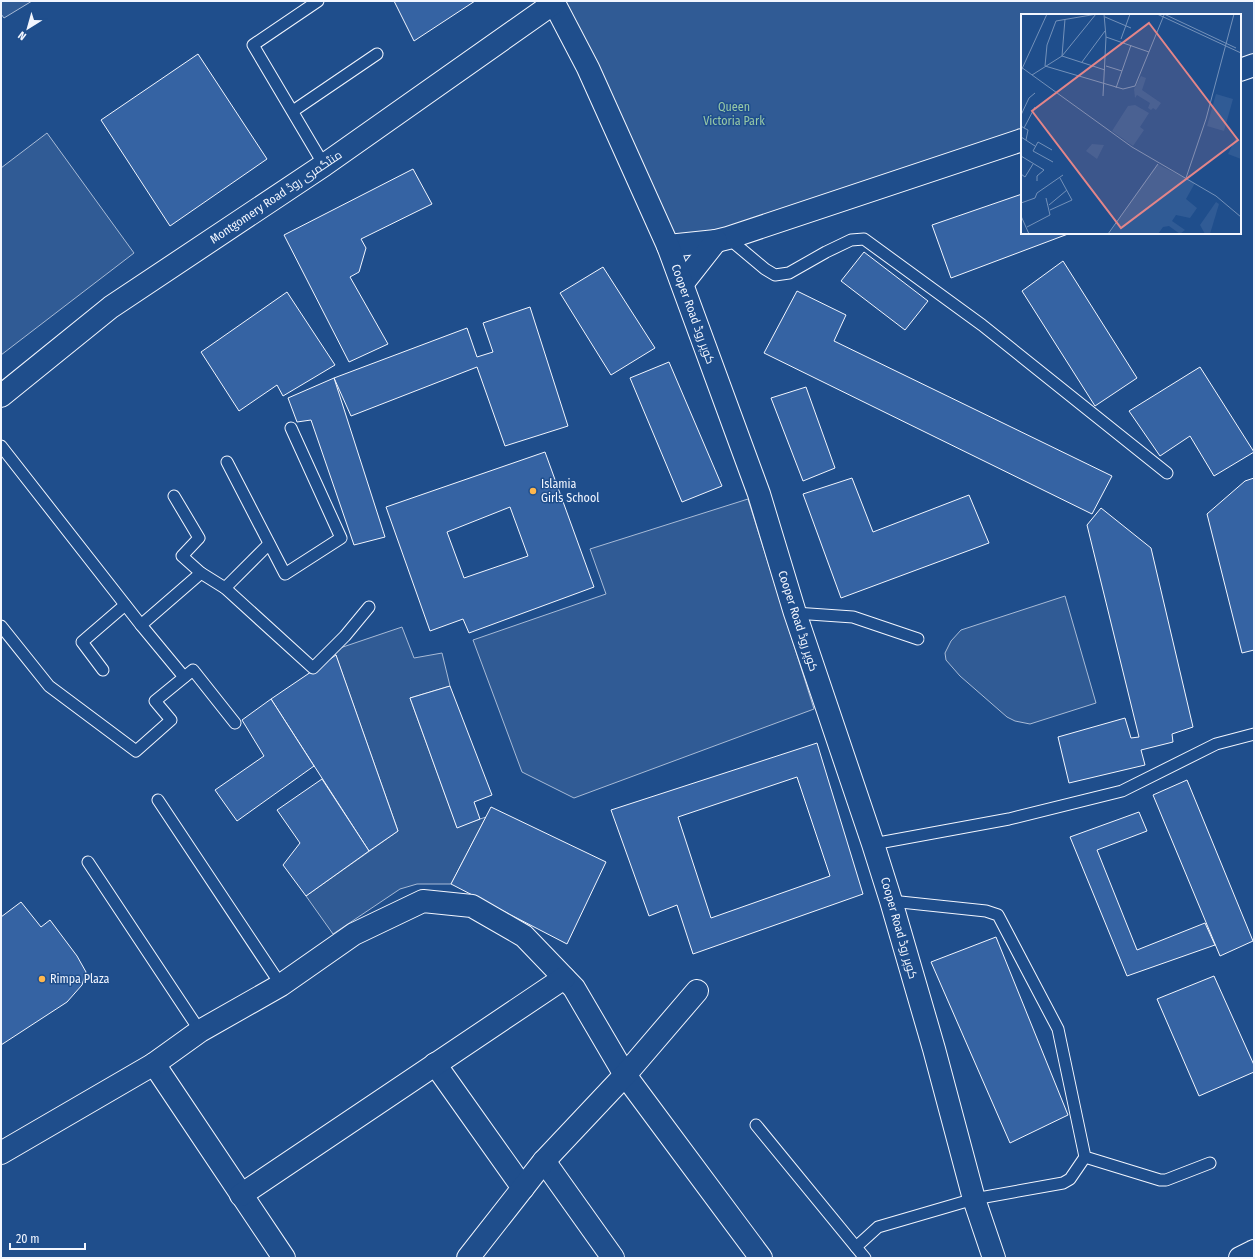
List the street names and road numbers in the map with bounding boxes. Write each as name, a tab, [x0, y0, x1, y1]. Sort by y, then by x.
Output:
street label: Montgomery Road منٹگمری روڈ	[207, 148, 345, 246]
street label: Cooper Road کوپر روڈ	[667, 262, 718, 366]
street label: Cooper Road کوپر روڈ	[773, 569, 821, 674]
street label: Cooper Road کوپر روڈ	[876, 876, 920, 981]

